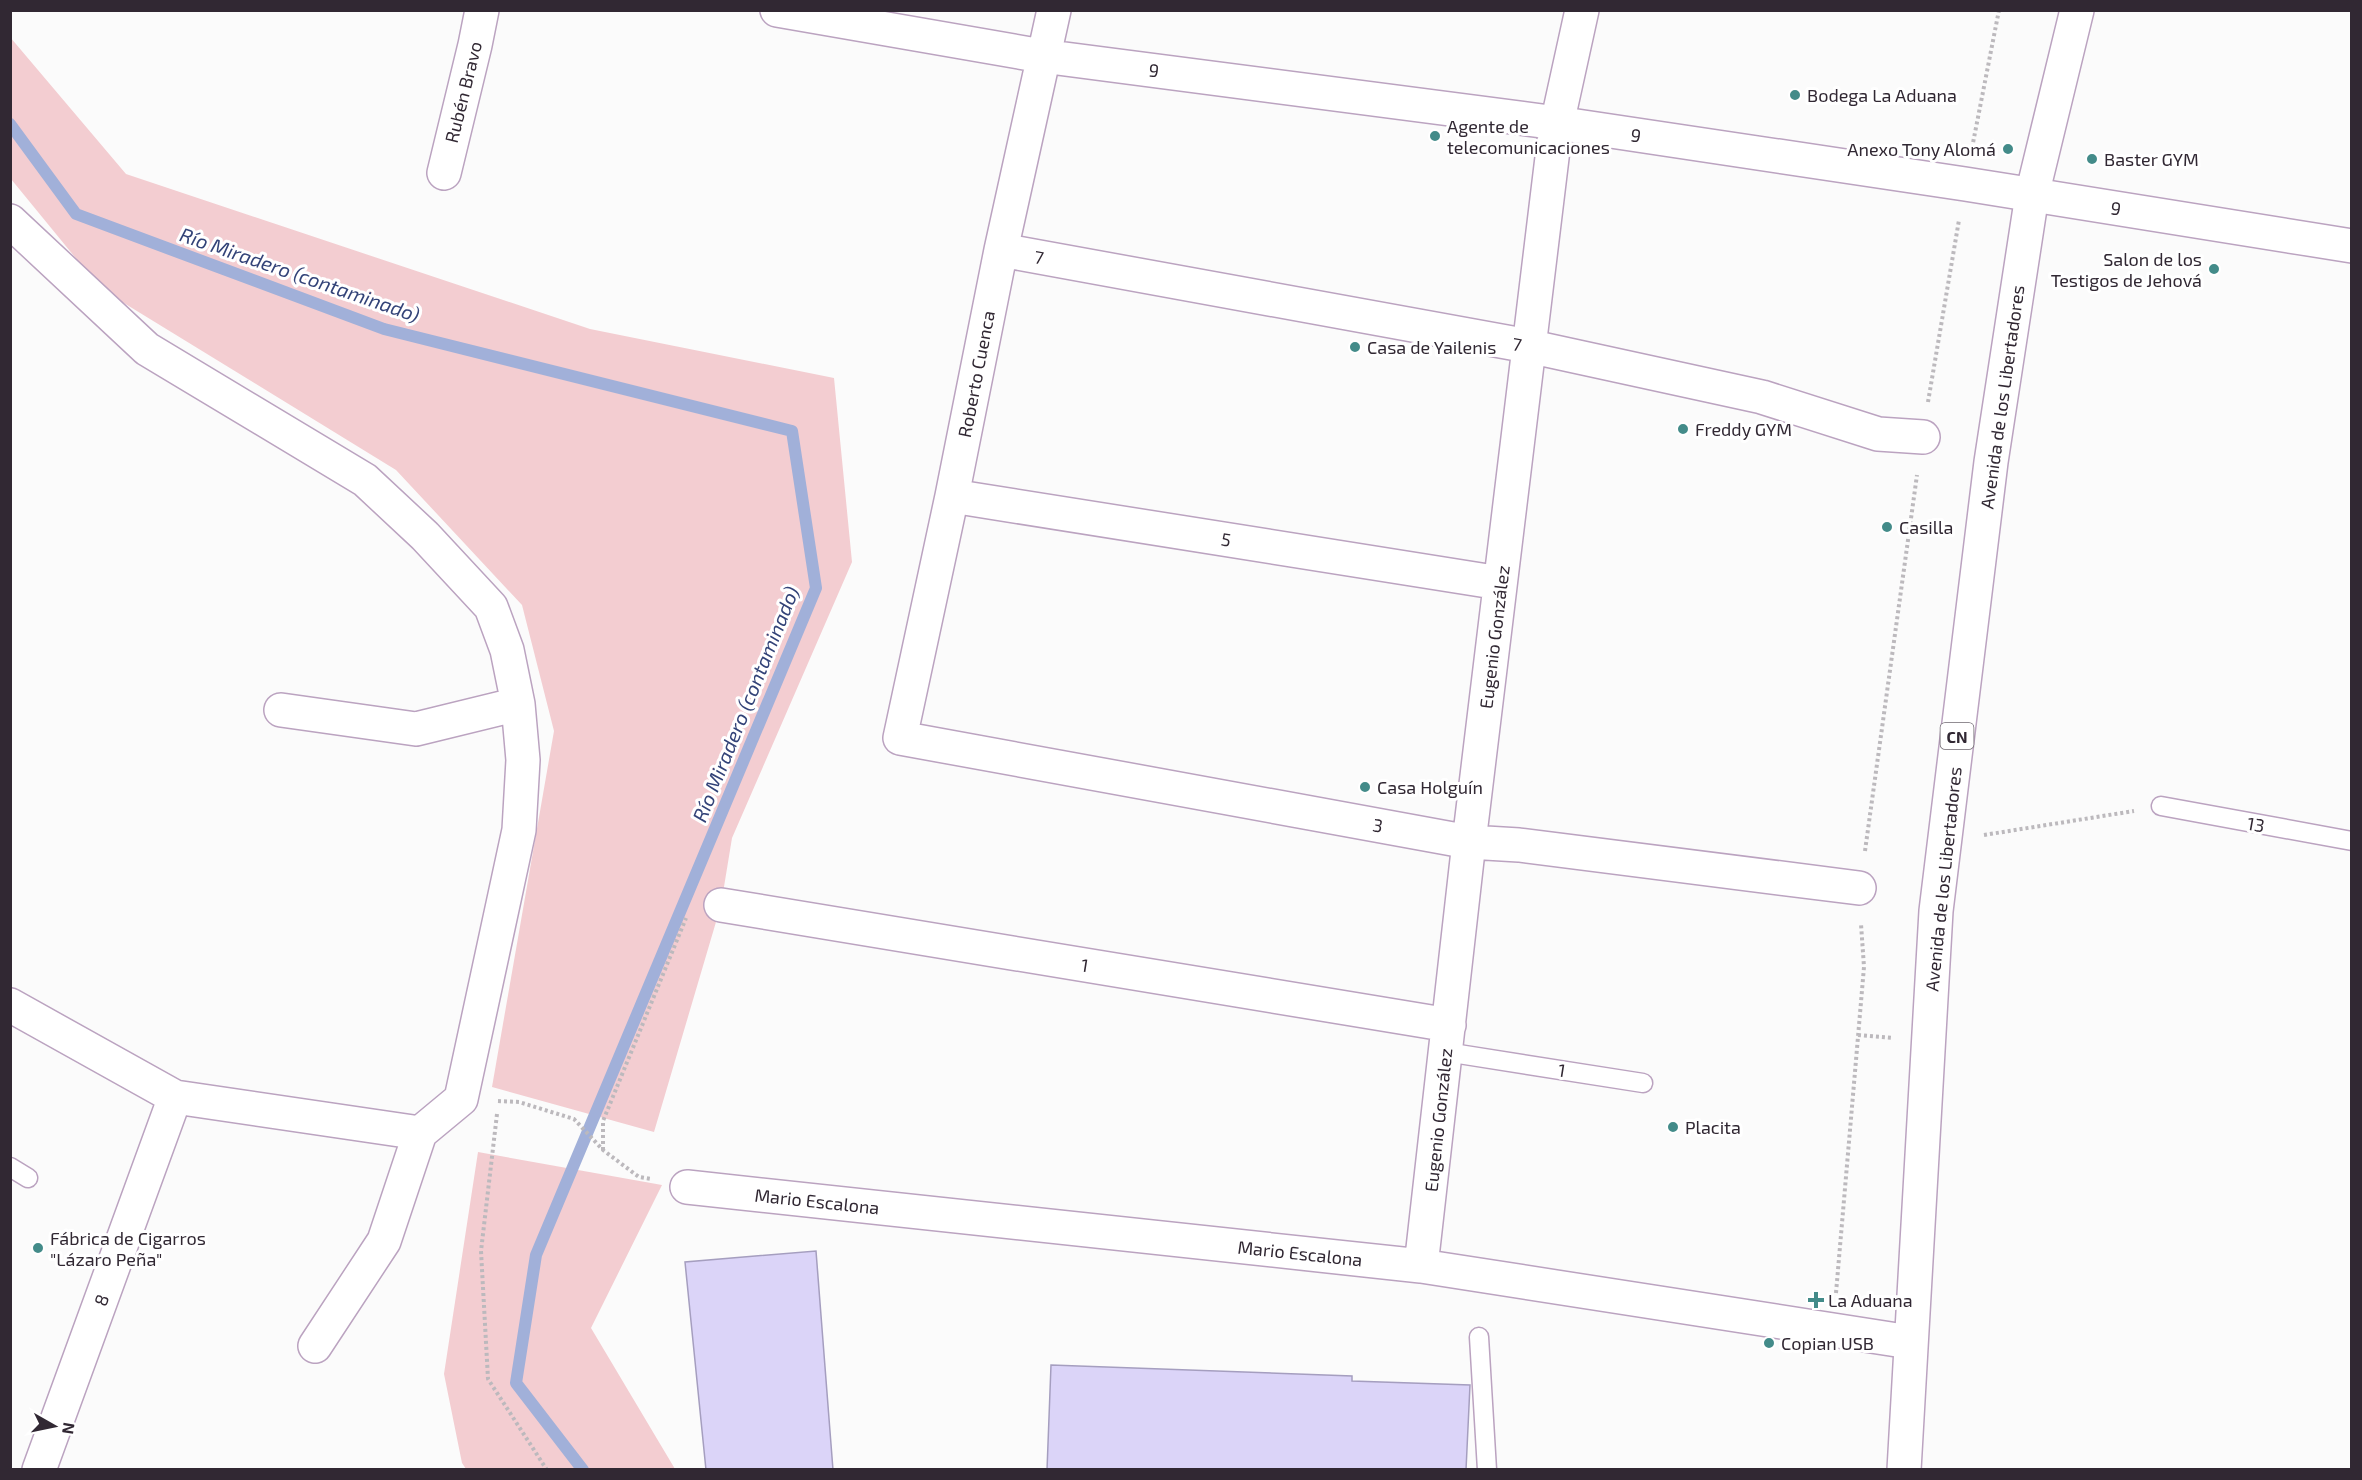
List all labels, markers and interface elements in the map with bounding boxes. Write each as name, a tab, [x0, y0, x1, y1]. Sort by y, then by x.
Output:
street label: Rubén Bravo	[440, 39, 486, 145]
street label: 9	[1148, 58, 1160, 82]
place label: Bodega La Aduana	[1807, 84, 1957, 106]
marker: Bodega La Aduana	[1788, 88, 1802, 102]
place label: Agente de telecomunicaciones	[1447, 115, 1610, 158]
street label: 9	[1629, 123, 1643, 147]
marker: Agente de telecomunicaciones	[1428, 129, 1442, 143]
place label: Anexo Tony Alomá	[1847, 138, 1996, 160]
marker: Anexo Tony Alomá	[2001, 142, 2015, 156]
place label: Baster GYM	[2104, 148, 2199, 170]
marker: Baster GYM	[2085, 152, 2099, 166]
street label: 9	[2109, 196, 2123, 220]
water label: Río Miradero (contaminado)	[177, 222, 423, 326]
street label: 7	[1033, 245, 1045, 269]
place label: Salon de los Testigos de Jehová	[2051, 248, 2202, 291]
marker: Salon de los Testigos de Jehová	[2207, 262, 2221, 276]
street label: Avenida de los Libertadores	[1975, 284, 2029, 510]
street label: Roberto Cuenca	[953, 309, 999, 439]
street label: 7	[1511, 332, 1523, 356]
place label: Casa de Yailenis	[1367, 336, 1496, 358]
marker: Casa de Yailenis	[1348, 340, 1362, 354]
place label: Freddy GYM	[1695, 418, 1792, 440]
marker: Freddy GYM	[1676, 422, 1690, 436]
place label: Casilla	[1899, 516, 1953, 538]
marker: Casilla	[1880, 520, 1894, 534]
street label: 5	[1220, 527, 1232, 551]
street label: Eugenio González	[1474, 564, 1514, 710]
water label: Río Miradero (contaminado)	[687, 583, 803, 825]
road number: CN	[1940, 723, 1974, 749]
street label: Avenida de los Libertadores	[1920, 766, 1966, 992]
place label: Casa Holguín	[1377, 776, 1483, 798]
marker: Casa Holguín	[1358, 780, 1372, 794]
street label: 13	[2246, 812, 2266, 836]
street label: 3	[1371, 813, 1385, 837]
street label: 1	[1080, 954, 1090, 976]
street label: Eugenio González	[1420, 1047, 1456, 1193]
street label: 1	[1557, 1059, 1567, 1081]
place label: Placita	[1685, 1116, 1741, 1138]
marker: Placita	[1666, 1120, 1680, 1134]
street label: Mario Escalona	[753, 1184, 881, 1218]
place label: Fábrica de Cigarros "Lázaro Peña"	[50, 1227, 206, 1270]
street label: Mario Escalona	[1236, 1236, 1364, 1270]
marker: Fábrica de Cigarros "Lázaro Peña"	[31, 1241, 45, 1255]
place label: La Aduana	[1828, 1289, 1913, 1311]
street label: 8	[89, 1291, 113, 1309]
marker: La Aduana	[1809, 1293, 1823, 1307]
place label: Copian USB	[1781, 1332, 1874, 1354]
marker: Copian USB	[1762, 1336, 1776, 1350]
north arrow	[24, 1396, 84, 1456]
text: N	[59, 1421, 80, 1436]

